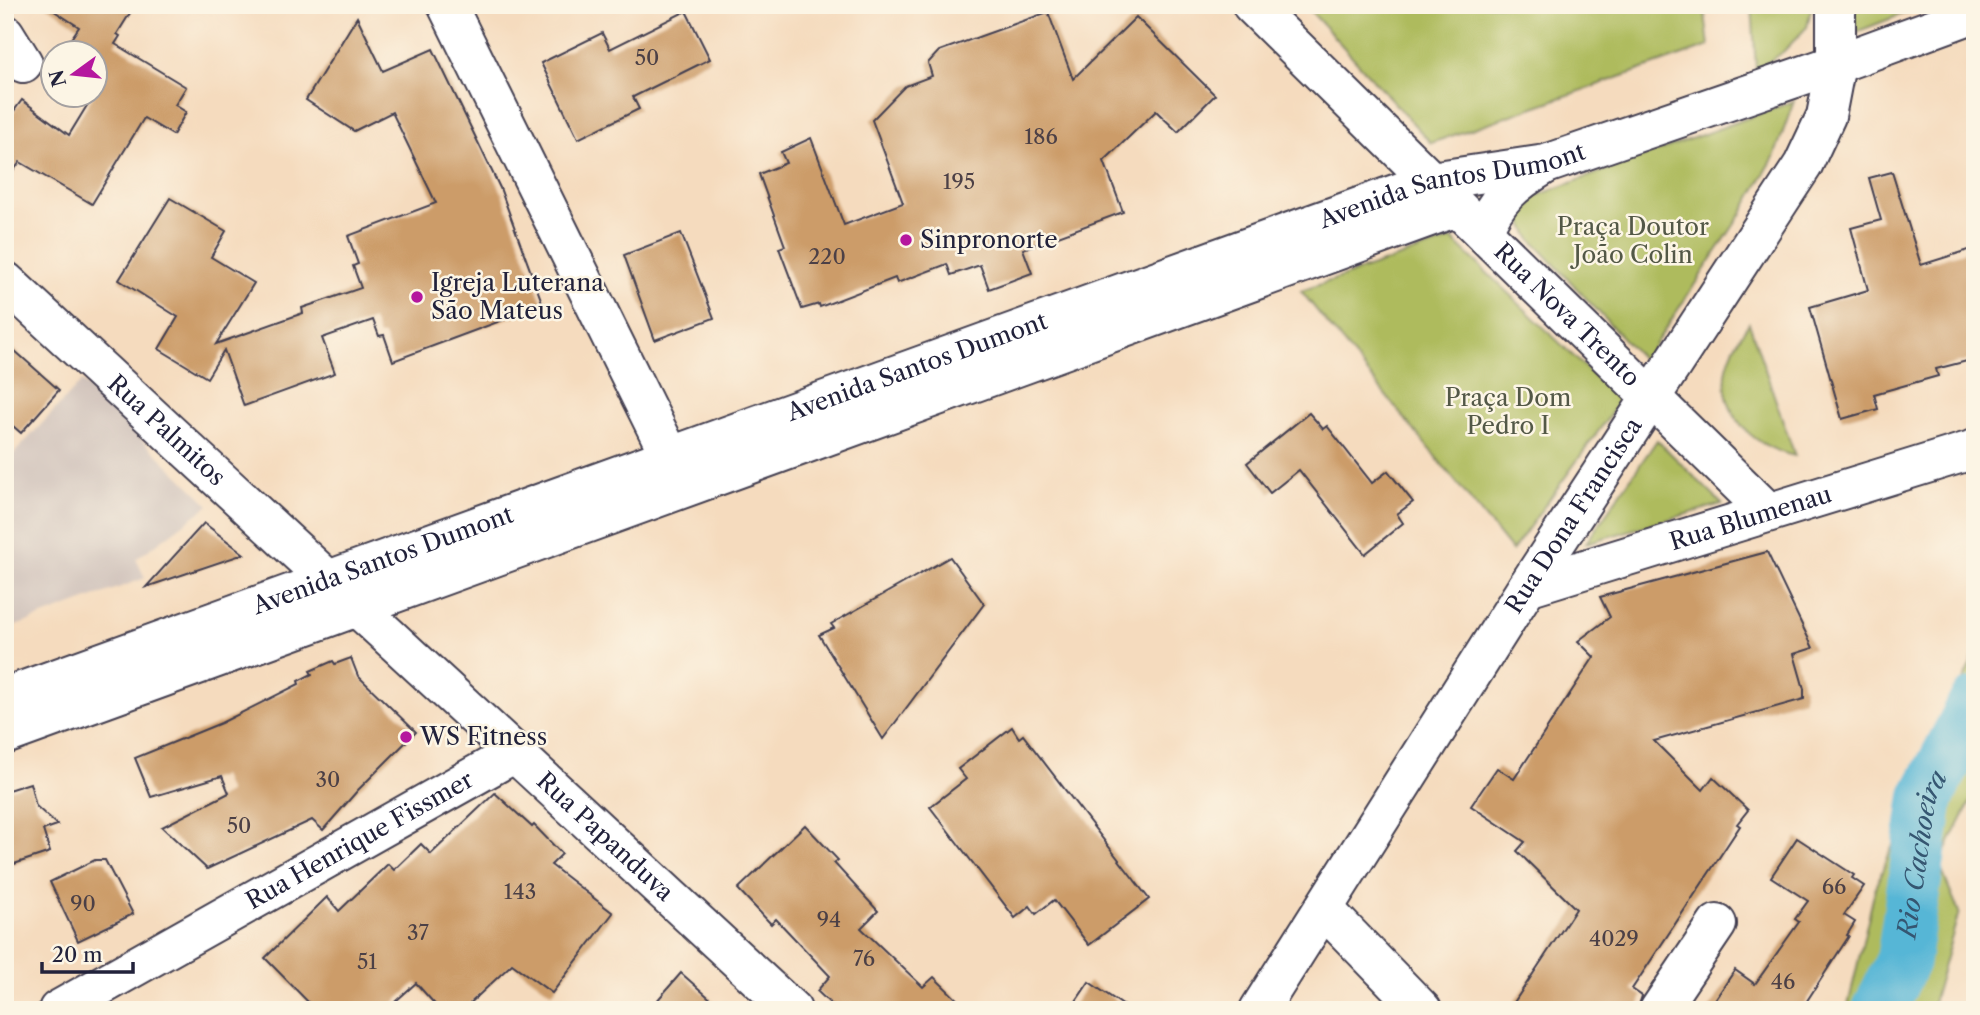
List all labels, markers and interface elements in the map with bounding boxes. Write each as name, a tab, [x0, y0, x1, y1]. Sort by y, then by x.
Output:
north arrow	[38, 38, 108, 108]
house number: 50	[635, 45, 659, 70]
text: N	[45, 67, 71, 89]
house number: 186	[1024, 124, 1058, 149]
street label: Avenida Santos Dumont	[1314, 136, 1589, 235]
house number: 195	[943, 169, 975, 194]
park label: Praça Doutor João Colin	[1557, 212, 1709, 269]
place label: Sinpronorte	[920, 225, 1058, 254]
marker: Sinpronorte	[898, 232, 914, 248]
street label: Rua Nova Trento	[1488, 237, 1646, 392]
house number: 220	[808, 244, 846, 269]
place label: Igreja Luterana São Mateus	[431, 268, 604, 325]
marker: Igreja Luterana São Mateus	[409, 289, 425, 305]
street label: Avenida Santos Dumont	[782, 306, 1052, 427]
street label: Rua Palmitos	[102, 369, 232, 492]
park label: Praça Dom Pedro I	[1445, 383, 1571, 440]
street label: Rua Dona Francisca	[1499, 412, 1648, 619]
street label: Rua Blumenau	[1666, 479, 1835, 556]
street label: Avenida Santos Dumont	[248, 499, 517, 620]
place label: WS Fitness	[419, 722, 547, 751]
marker: WS Fitness	[398, 729, 414, 745]
water label: Rio Cachoeira	[1890, 764, 1954, 942]
street label: Rua Henrique Fissmer	[241, 765, 478, 915]
street label: Rua Papanduva	[531, 766, 680, 907]
house number: 30	[316, 767, 340, 792]
house number: 50	[227, 813, 251, 838]
house number: 66	[1822, 874, 1846, 899]
house number: 143	[504, 879, 536, 904]
house number: 90	[70, 891, 96, 916]
house number: 94	[817, 907, 841, 932]
house number: 37	[407, 920, 430, 945]
house number: 4029	[1589, 926, 1639, 951]
scale bar	[42, 931, 133, 975]
text: 20 m	[52, 942, 103, 967]
house number: 76	[853, 946, 875, 971]
house number: 51	[357, 949, 377, 974]
house number: 46	[1771, 969, 1795, 994]

